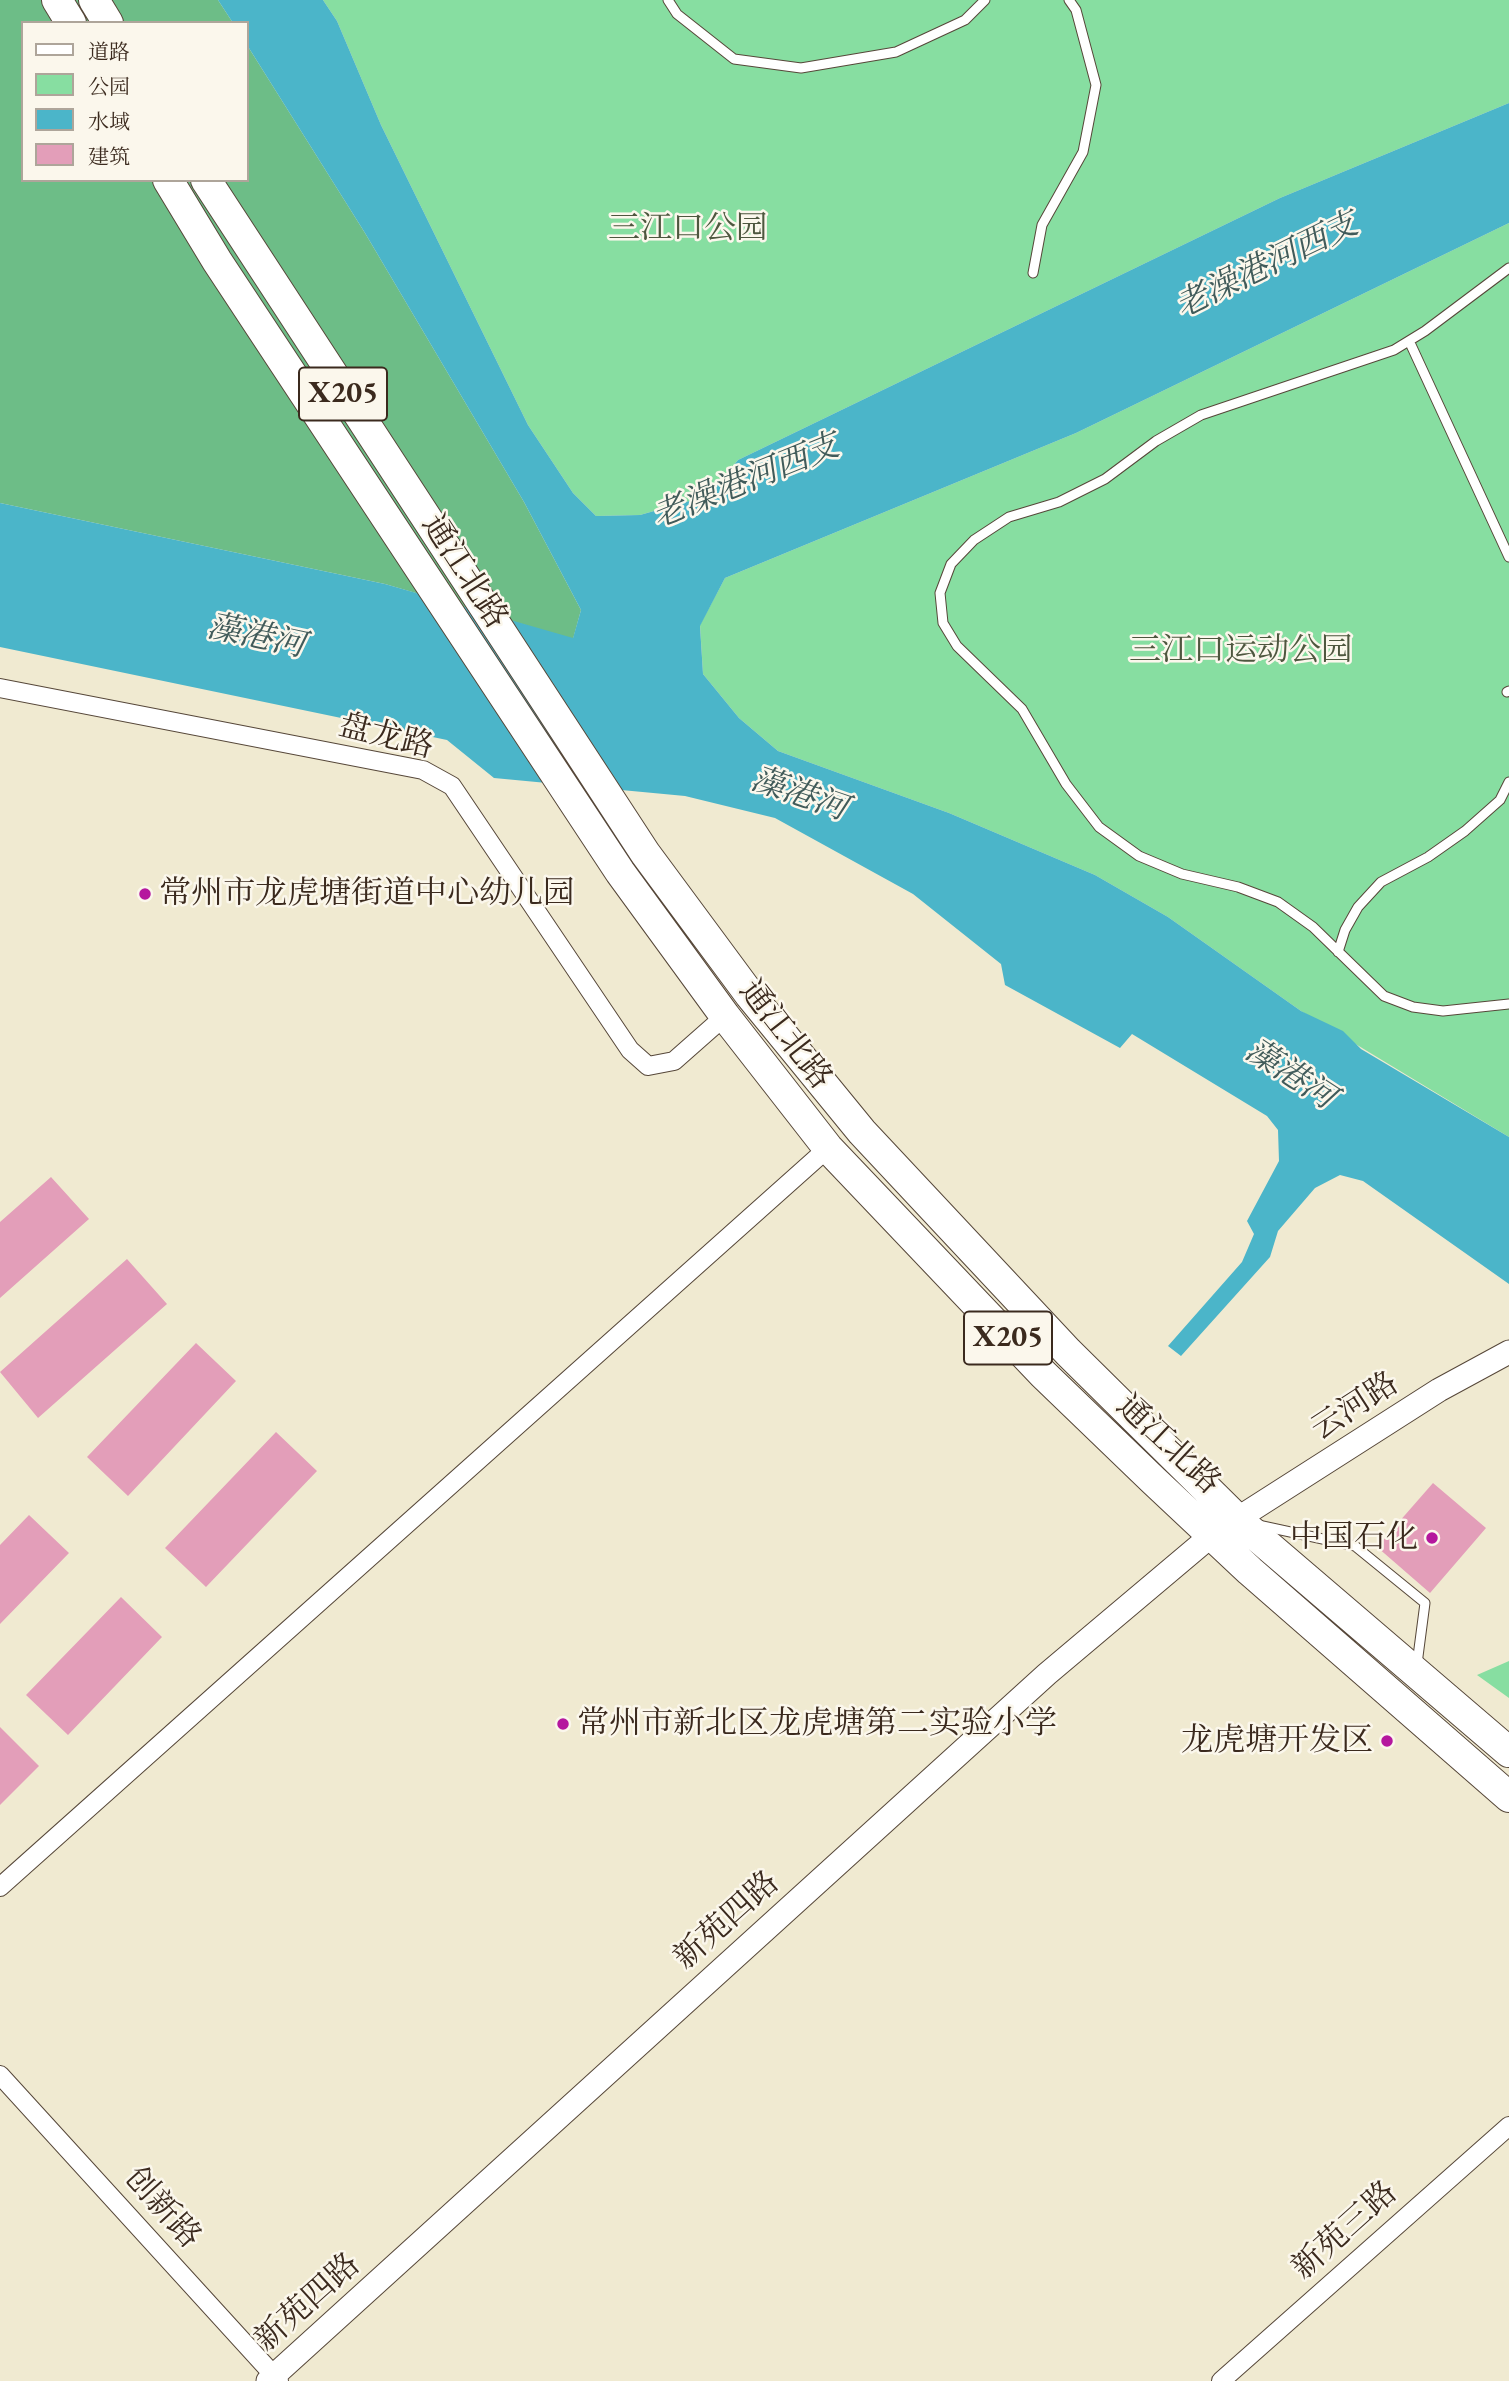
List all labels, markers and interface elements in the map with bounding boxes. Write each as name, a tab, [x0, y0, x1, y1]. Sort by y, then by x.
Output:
legend	[21, 21, 248, 182]
text: 道路	[88, 38, 130, 65]
text: 公园	[88, 73, 130, 100]
text: 水域	[88, 108, 130, 135]
text: 建筑	[88, 143, 130, 170]
water label: 老澡港河西支	[1169, 205, 1365, 327]
park label: 三江口公园	[608, 210, 768, 248]
road number: X205	[299, 368, 387, 420]
water label: 老澡港河西支	[647, 427, 845, 537]
street label: 通江北路	[413, 508, 515, 636]
water label: 藻港河	[203, 607, 309, 667]
park label: 三江口运动公园	[1129, 632, 1353, 670]
street label: 盘龙路	[335, 707, 437, 767]
water label: 藻港河	[746, 760, 852, 830]
place label: 常州市龙虎塘街道中心幼儿园	[159, 875, 575, 913]
marker: 常州市龙虎塘街道中心幼儿园	[137, 886, 153, 902]
street label: 通江北路	[730, 973, 840, 1097]
water label: 藻港河	[1238, 1031, 1342, 1119]
road number: X205	[964, 1312, 1052, 1364]
street label: 云河路	[1304, 1365, 1406, 1449]
street label: 通江北路	[1108, 1387, 1228, 1503]
place label: 中国石化	[1290, 1519, 1418, 1557]
marker: 中国石化	[1424, 1530, 1440, 1546]
place label: 常州市新北区龙虎塘第二实验小学	[577, 1705, 1057, 1743]
marker: 常州市新北区龙虎塘第二实验小学	[555, 1716, 571, 1732]
place label: 龙虎塘开发区	[1181, 1722, 1373, 1760]
marker: 龙虎塘开发区	[1379, 1733, 1395, 1749]
street label: 新苑四路	[667, 1864, 787, 1978]
street label: 创新路	[116, 2159, 208, 2257]
street label: 新苑三路	[1285, 2174, 1405, 2288]
street label: 新苑四路	[248, 2246, 368, 2360]

